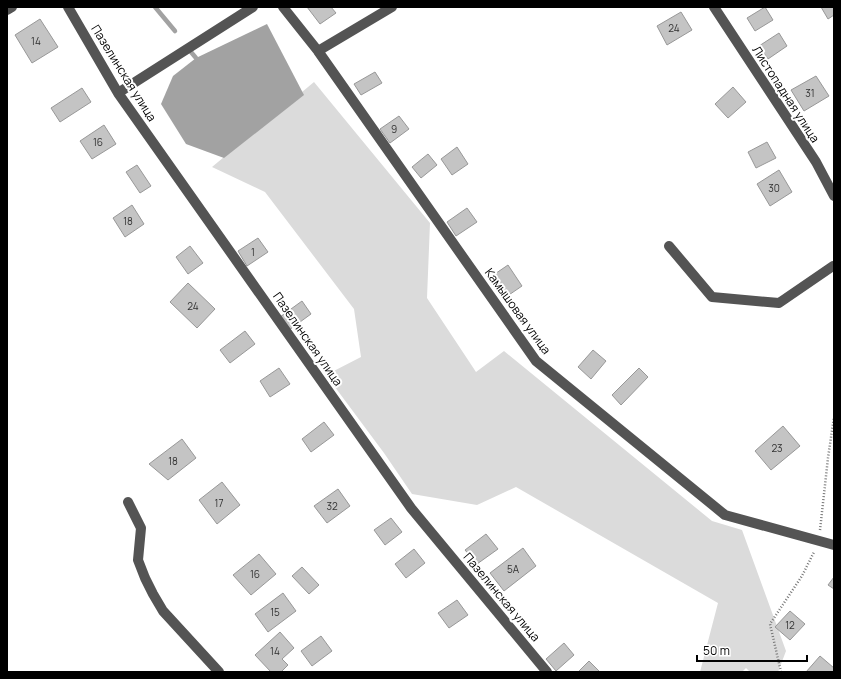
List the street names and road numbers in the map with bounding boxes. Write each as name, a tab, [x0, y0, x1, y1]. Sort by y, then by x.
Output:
street label: Пазелинская улица	[87, 21, 161, 125]
street label: Листопадная улица	[748, 42, 824, 146]
street label: Камышовая улица	[481, 265, 555, 357]
street label: Пазелинская улица	[269, 289, 347, 389]
street label: Пазелинская улица	[460, 549, 544, 645]

